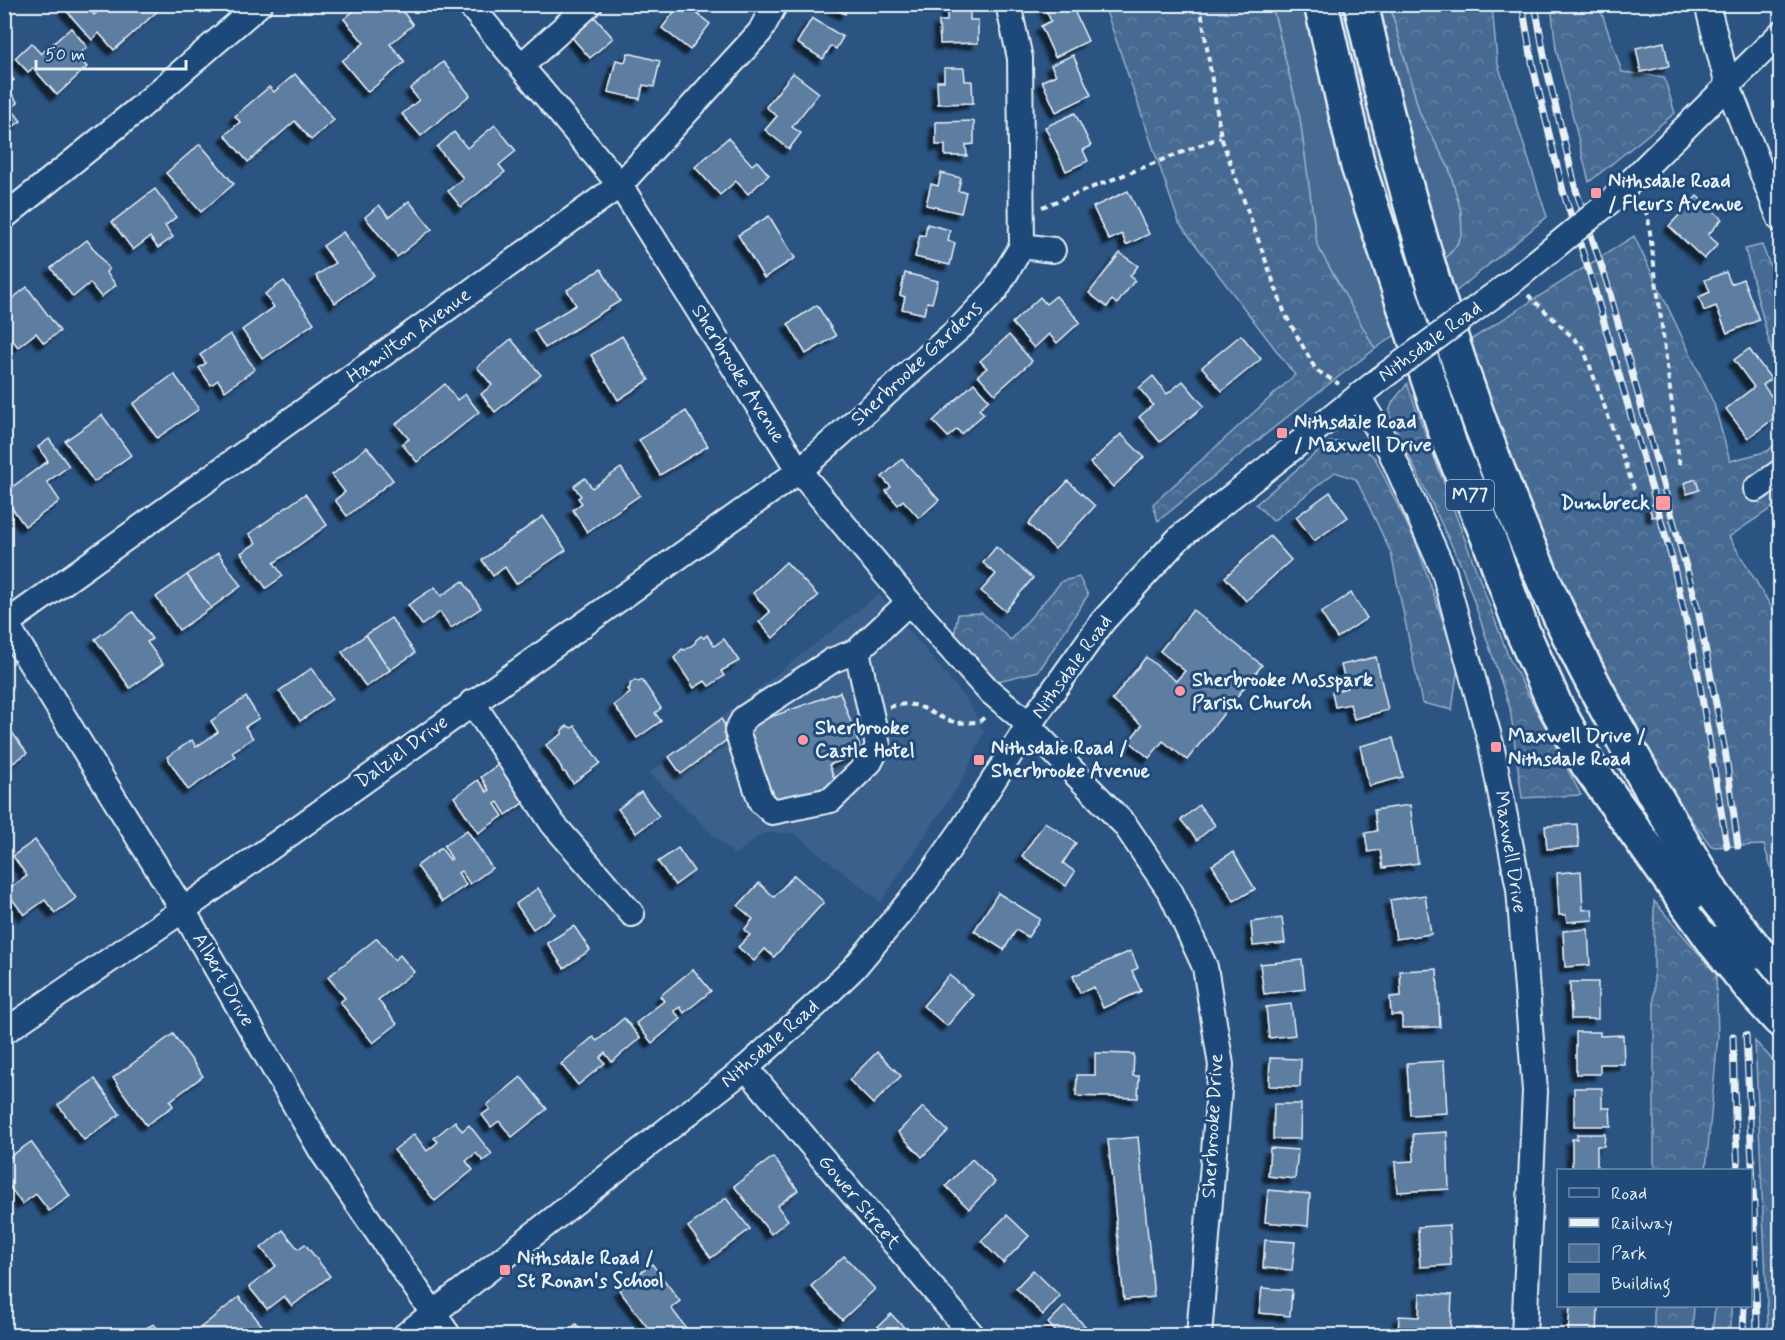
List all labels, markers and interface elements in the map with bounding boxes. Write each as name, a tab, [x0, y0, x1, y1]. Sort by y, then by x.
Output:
scale bar	[36, 33, 186, 71]
text: 50 m	[45, 43, 85, 67]
place label: Nithsdale Road / Fleurs Avenue	[1608, 168, 1744, 218]
marker: Nithsdale Road / Fleurs Avenue	[1589, 186, 1603, 200]
street label: Hamilton Avenue	[341, 282, 477, 390]
street label: Sherbrooke Gardens	[845, 295, 989, 432]
street label: Nithsdale Road	[1372, 295, 1488, 389]
street label: Sherbrooke Avenue	[684, 299, 792, 449]
place label: Nithsdale Road / Maxwell Drive	[1294, 409, 1432, 459]
marker: Nithsdale Road / Maxwell Drive	[1275, 426, 1289, 440]
road number: M77	[1446, 480, 1494, 510]
place label: Dumbreck	[1561, 490, 1650, 517]
marker: Dumbreck	[1654, 494, 1672, 512]
street label: Nithsdale Road	[1025, 609, 1119, 725]
place label: Sherbrooke Mosspark Parish Church	[1192, 667, 1373, 717]
marker: Sherbrooke Mosspark Parish Church	[1173, 684, 1187, 698]
street label: Dalziel Drive	[350, 709, 454, 795]
place label: Sherbrooke Castle Hotel	[815, 715, 915, 765]
place label: Maxwell Drive / Nithsdale Road	[1508, 723, 1646, 773]
marker: Sherbrooke Castle Hotel	[796, 733, 810, 747]
place label: Nithsdale Road / Sherbrooke Avenue	[991, 735, 1150, 785]
marker: Maxwell Drive / Nithsdale Road	[1489, 740, 1503, 754]
marker: Nithsdale Road / Sherbrooke Avenue	[972, 753, 986, 767]
street label: Maxwell Drive	[1487, 789, 1533, 915]
street label: Albert Drive	[185, 928, 261, 1032]
street label: Nithsdale Road	[715, 994, 825, 1094]
street label: Sherbrooke Drive	[1196, 1053, 1230, 1199]
street label: Gower Street	[811, 1149, 907, 1255]
legend	[1557, 1169, 1752, 1307]
text: Road	[1611, 1182, 1647, 1206]
text: Railway	[1611, 1212, 1673, 1236]
text: Park	[1611, 1242, 1647, 1266]
place label: Nithsdale Road / St Ronan's School	[517, 1245, 664, 1295]
marker: Nithsdale Road / St Ronan's School	[498, 1263, 512, 1277]
text: Building	[1611, 1272, 1671, 1298]

